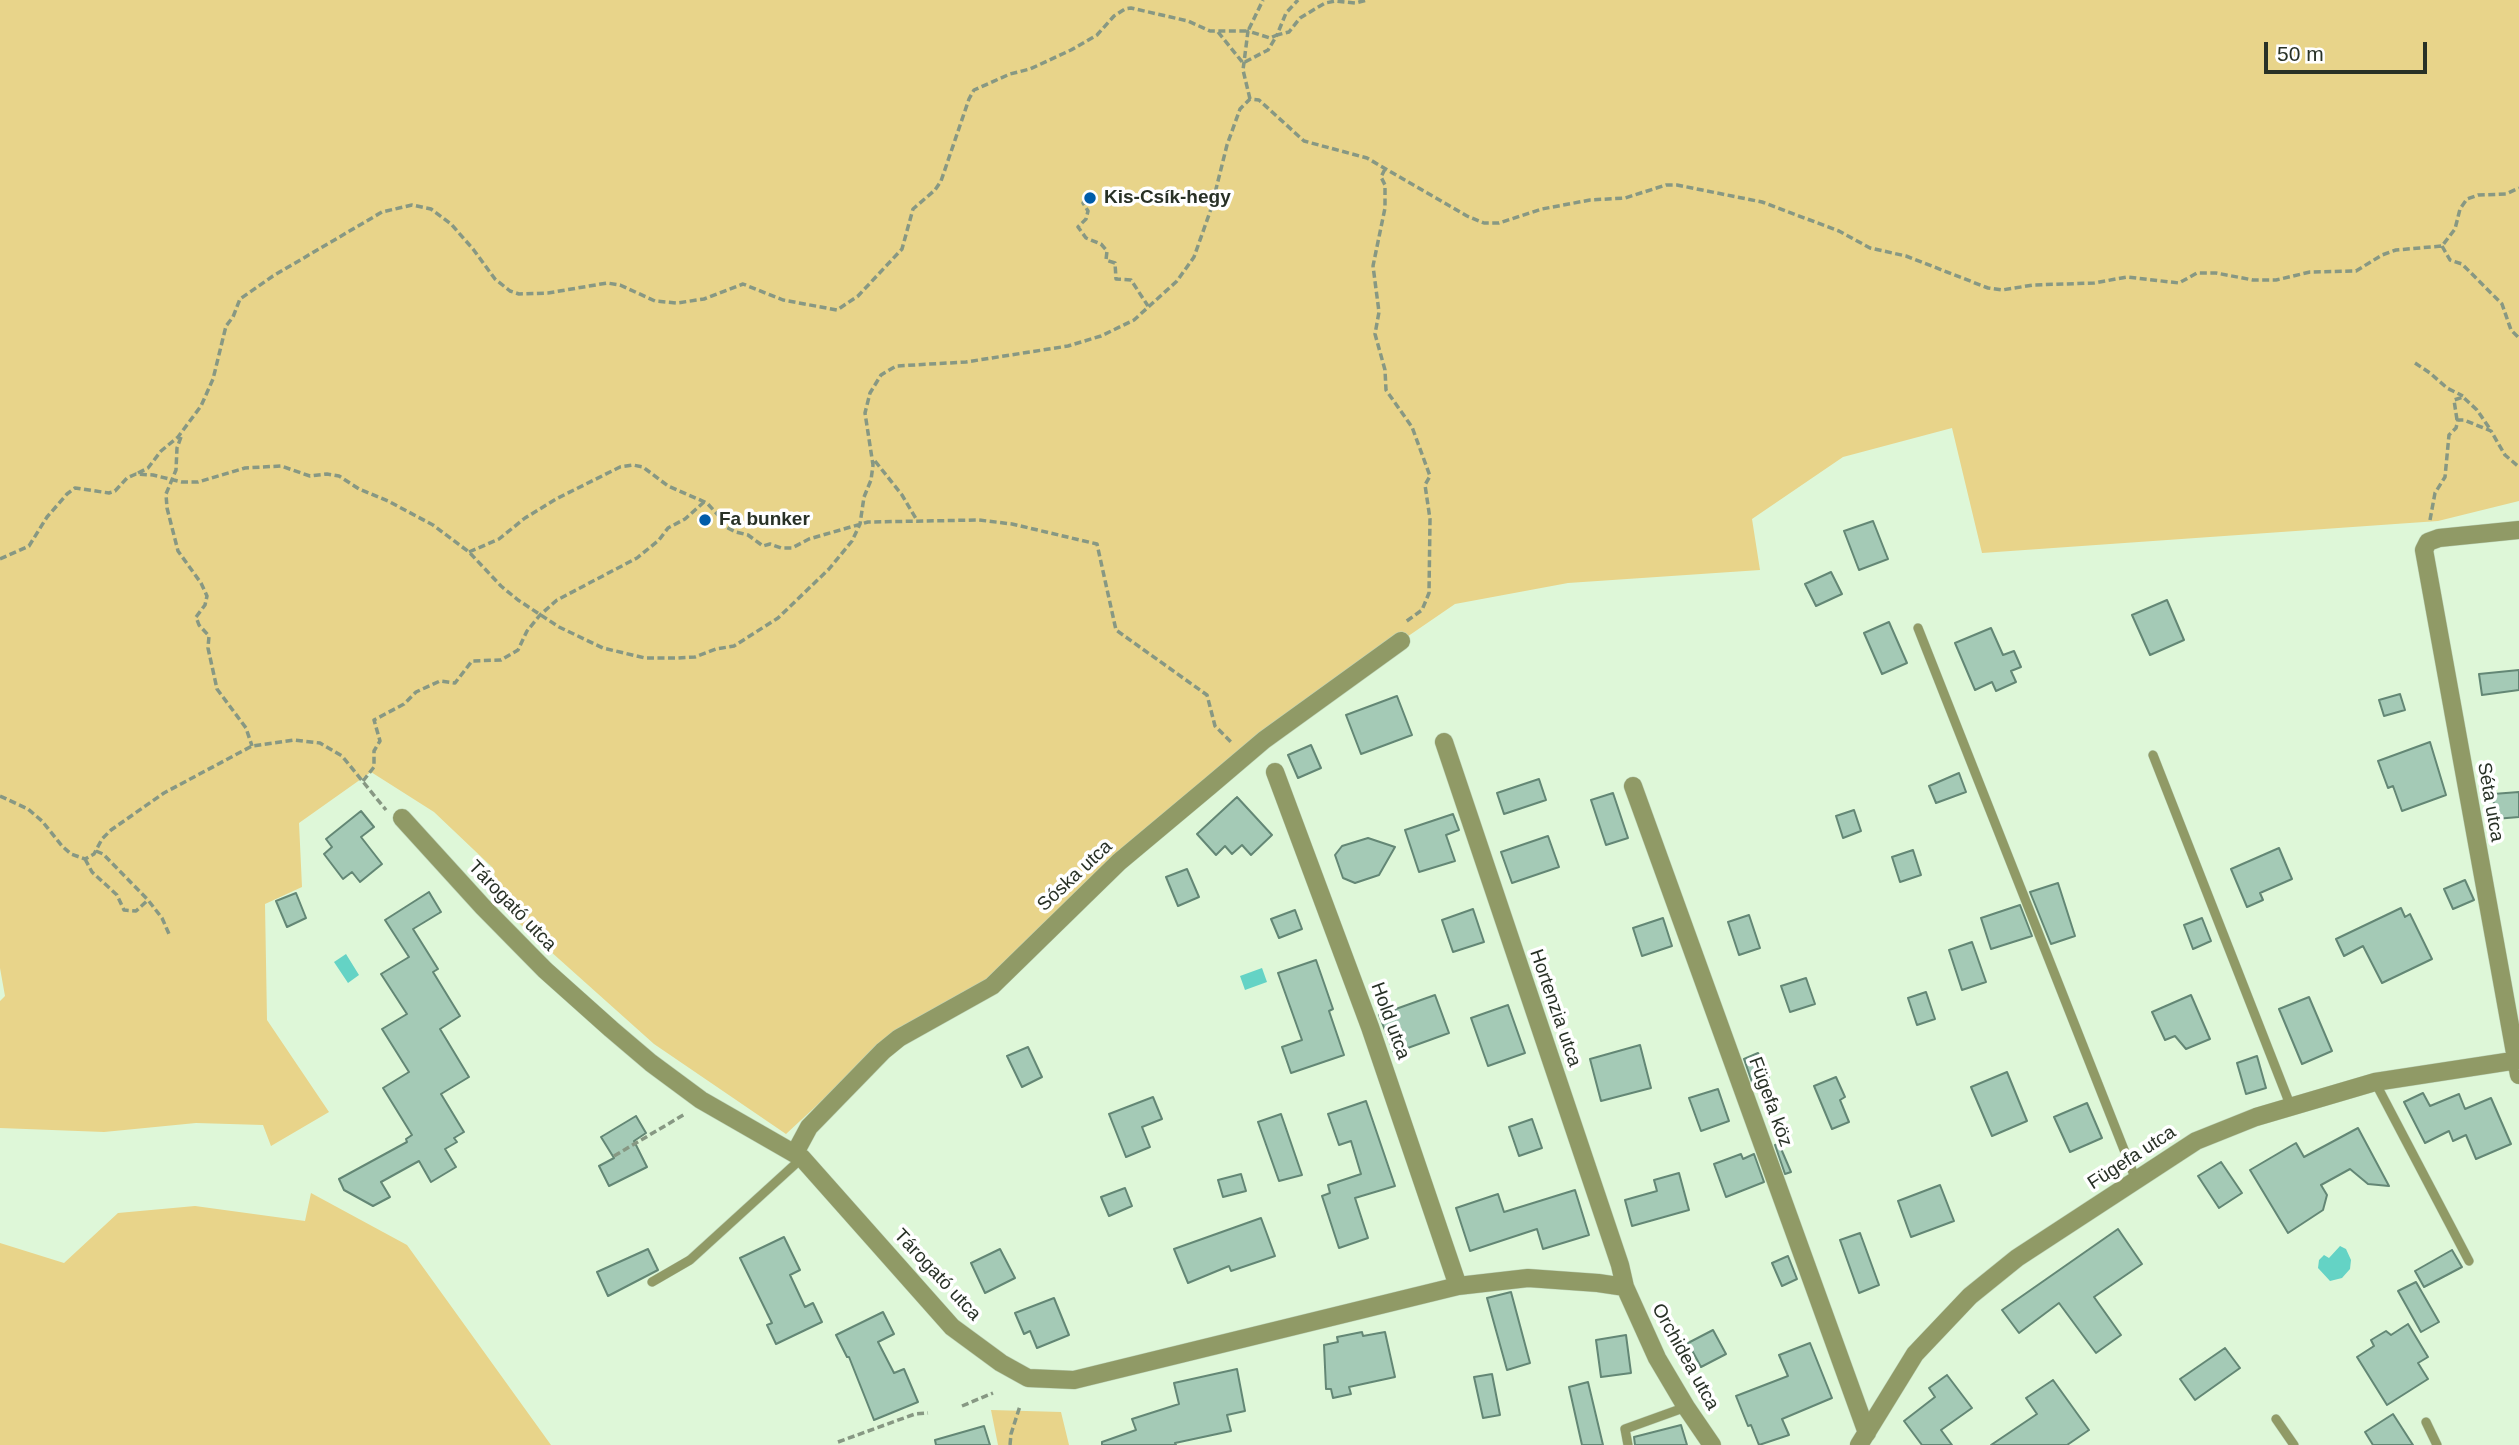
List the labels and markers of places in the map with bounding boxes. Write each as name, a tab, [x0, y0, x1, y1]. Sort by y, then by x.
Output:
place label: Kis-Csík-hegy	[1104, 187, 1231, 209]
marker: Kis-Csík-hegy	[1082, 190, 1098, 206]
place label: Fa bunker	[719, 509, 810, 531]
marker: Fa bunker	[697, 512, 713, 528]

